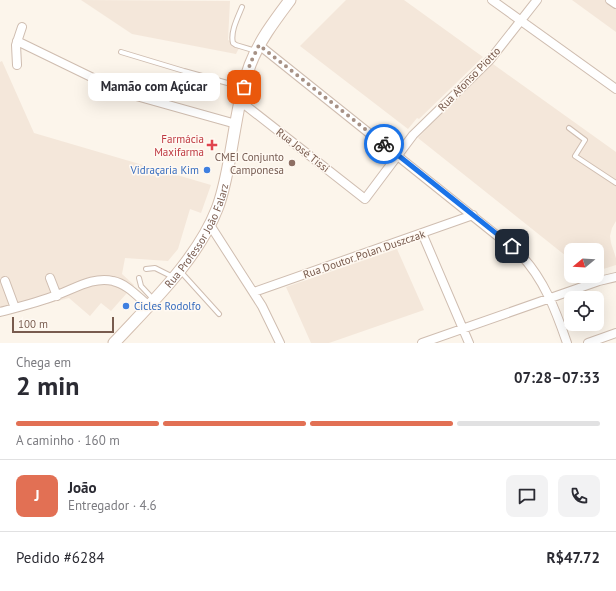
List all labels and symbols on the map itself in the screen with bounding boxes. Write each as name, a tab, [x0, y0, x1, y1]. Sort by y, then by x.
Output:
street label: Rua Afonso Piotto	[435, 44, 503, 114]
pin	[227, 70, 261, 104]
callout: Mamão com Açúcar	[88, 73, 220, 101]
courier	[364, 124, 404, 164]
street label: Rua José Tissi	[273, 125, 333, 175]
place label: Farmácia Maxifarma	[154, 132, 204, 159]
marker: Farmácia Maxifarma	[207, 140, 217, 150]
place label: CMEI Conjunto Camponesa	[215, 150, 284, 177]
marker: CMEI Conjunto Camponesa	[287, 158, 297, 168]
place label: Vidraçaria Kim	[130, 163, 199, 177]
marker: Vidraçaria Kim	[202, 165, 212, 175]
street label: Rua Professor João Falarz	[161, 182, 231, 291]
street label: Rua Doutor Polan Duszczak	[301, 226, 428, 281]
pin	[495, 229, 529, 263]
north arrow	[564, 243, 604, 283]
place label: Cicles Rodolfo	[134, 299, 201, 313]
marker: Cicles Rodolfo	[121, 301, 131, 311]
scale bar	[12, 315, 114, 334]

